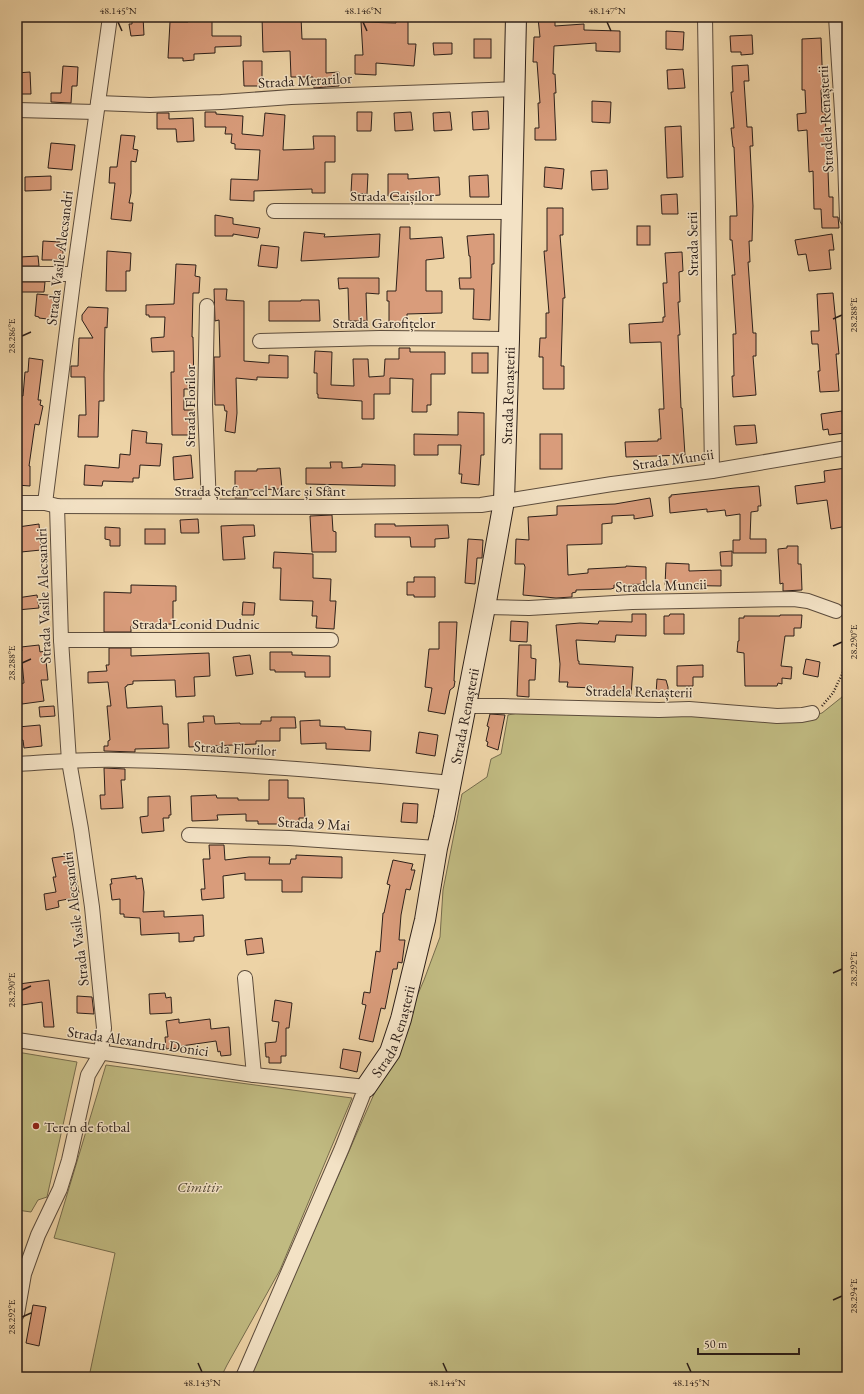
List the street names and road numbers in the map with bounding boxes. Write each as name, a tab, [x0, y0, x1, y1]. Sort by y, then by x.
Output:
street label: Stradela Renașterii	[813, 65, 837, 173]
street label: Strada Merarilor	[258, 68, 352, 92]
street label: Strada Caișilor	[350, 186, 434, 205]
street label: Strada Vasile Alecsandri	[41, 189, 77, 326]
street label: Strada Serii	[682, 211, 702, 276]
street label: Strada Garofițelor	[333, 313, 435, 332]
street label: Strada Renașterii	[496, 346, 518, 445]
street label: Strada Florilor	[180, 365, 199, 447]
street label: Strada Muncii	[631, 444, 715, 474]
street label: Strada Ștefan cel Mare și Sfânt	[175, 481, 346, 500]
street label: Strada Vasile Alecsandri	[31, 528, 55, 664]
street label: Stradela Muncii	[615, 574, 707, 596]
street label: Strada Leonid Dudnic	[132, 614, 260, 633]
street label: Strada Renașterii	[445, 666, 483, 766]
street label: Stradela Renașterii	[585, 681, 693, 701]
street label: Strada Florilor	[193, 736, 277, 760]
street label: Strada 9 Mai	[277, 812, 351, 834]
street label: Strada Vasile Alecsandri	[57, 850, 93, 987]
street label: Strada Renașterii	[366, 983, 418, 1081]
street label: Strada Alexandru Donici	[66, 1022, 210, 1060]

